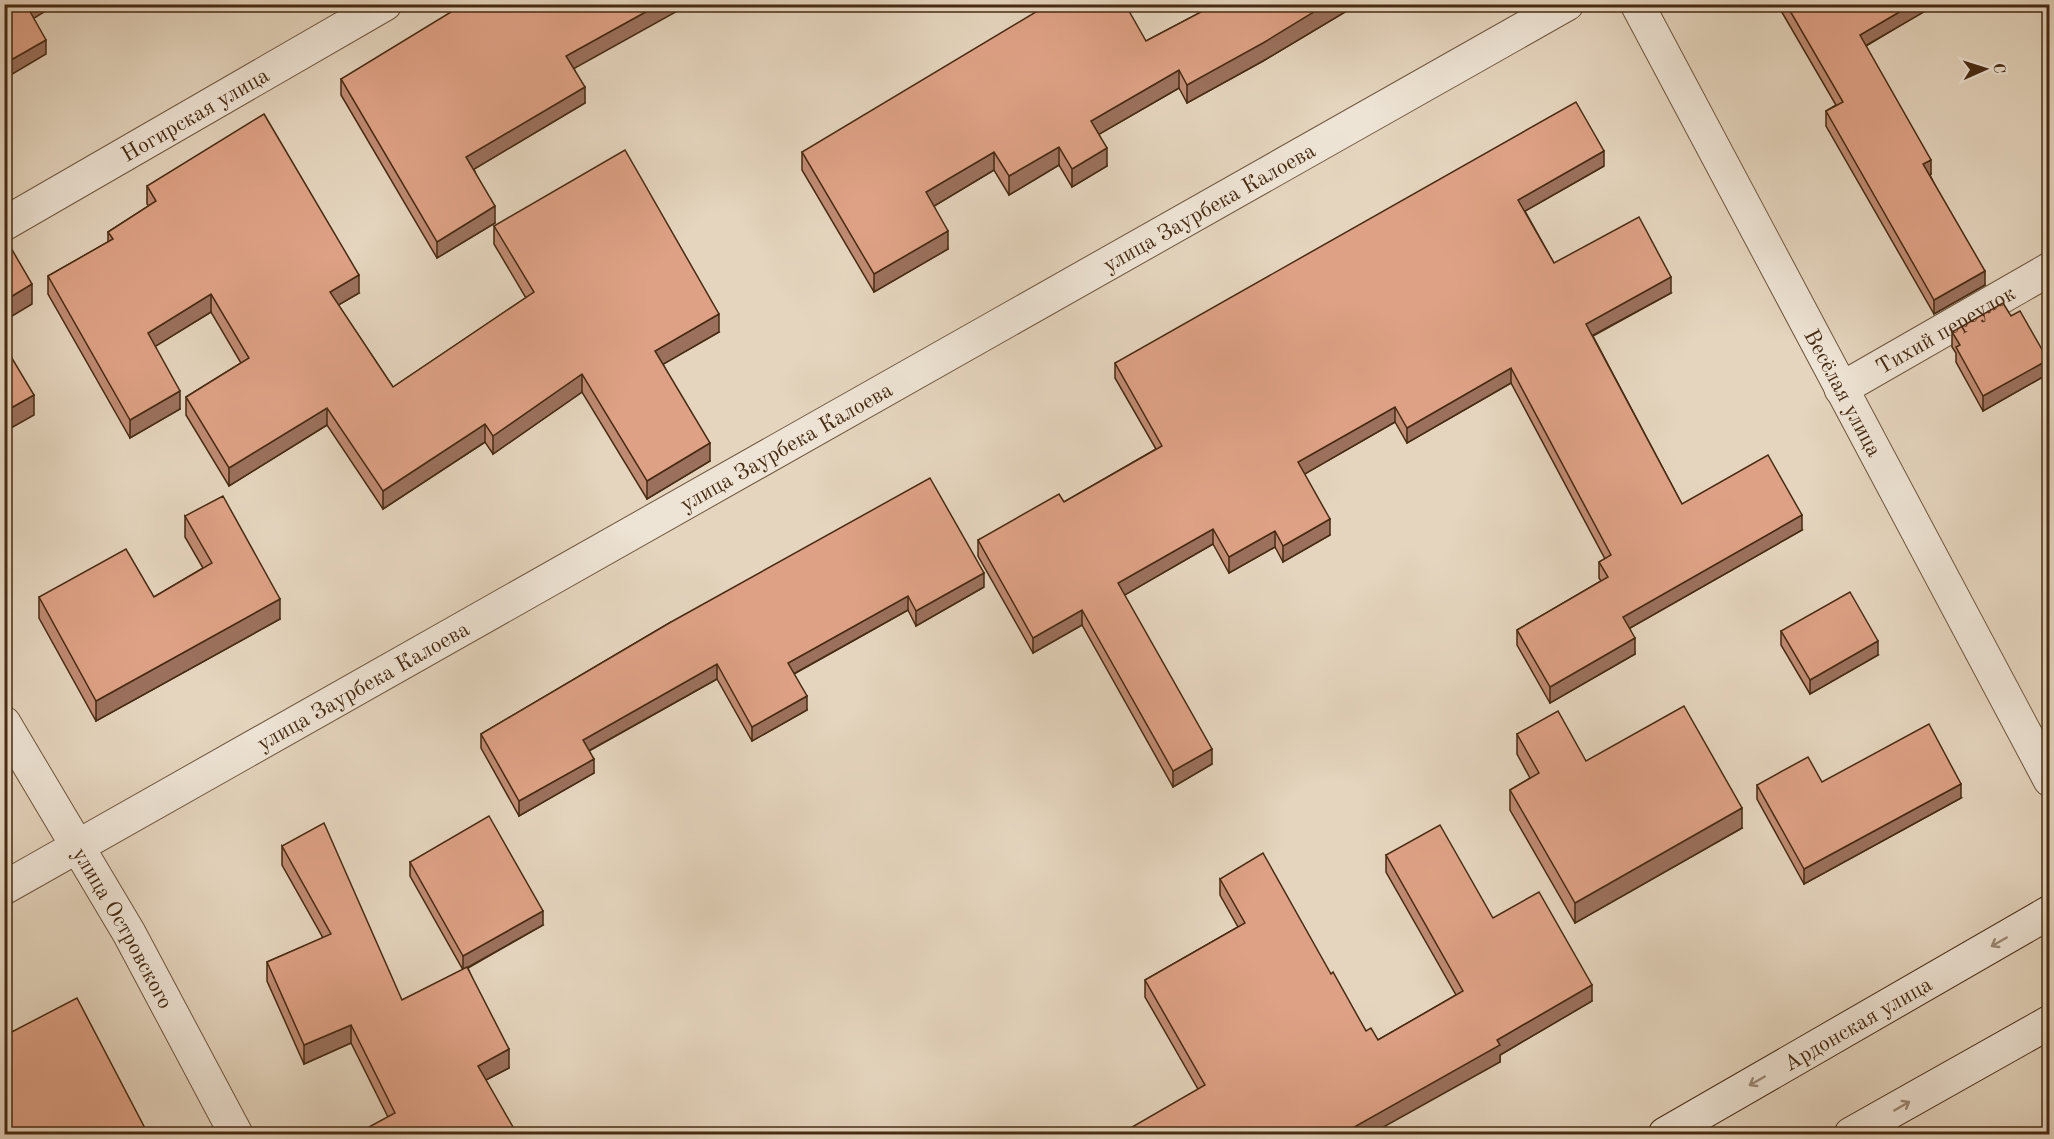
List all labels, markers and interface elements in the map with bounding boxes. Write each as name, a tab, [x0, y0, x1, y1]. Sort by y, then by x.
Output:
north arrow	[1955, 39, 2015, 99]
text: С	[1990, 63, 2006, 74]
street label: Ногирская улица	[118, 64, 273, 167]
street label: улица Заурбека Калоева	[1100, 140, 1320, 277]
street label: Тихий переулок	[1873, 283, 2019, 379]
street label: Весёлая улица	[1799, 326, 1885, 461]
street label: улица Заурбека Калоева	[677, 379, 897, 516]
street label: улица Заурбека Калоева	[254, 618, 473, 756]
street label: улица Островского	[68, 844, 176, 1013]
one-way arrow	[1991, 936, 2008, 948]
street label: Ардонская улица	[1781, 974, 1936, 1076]
one-way arrow	[1749, 1075, 1766, 1087]
one-way arrow	[1893, 1099, 1910, 1111]

